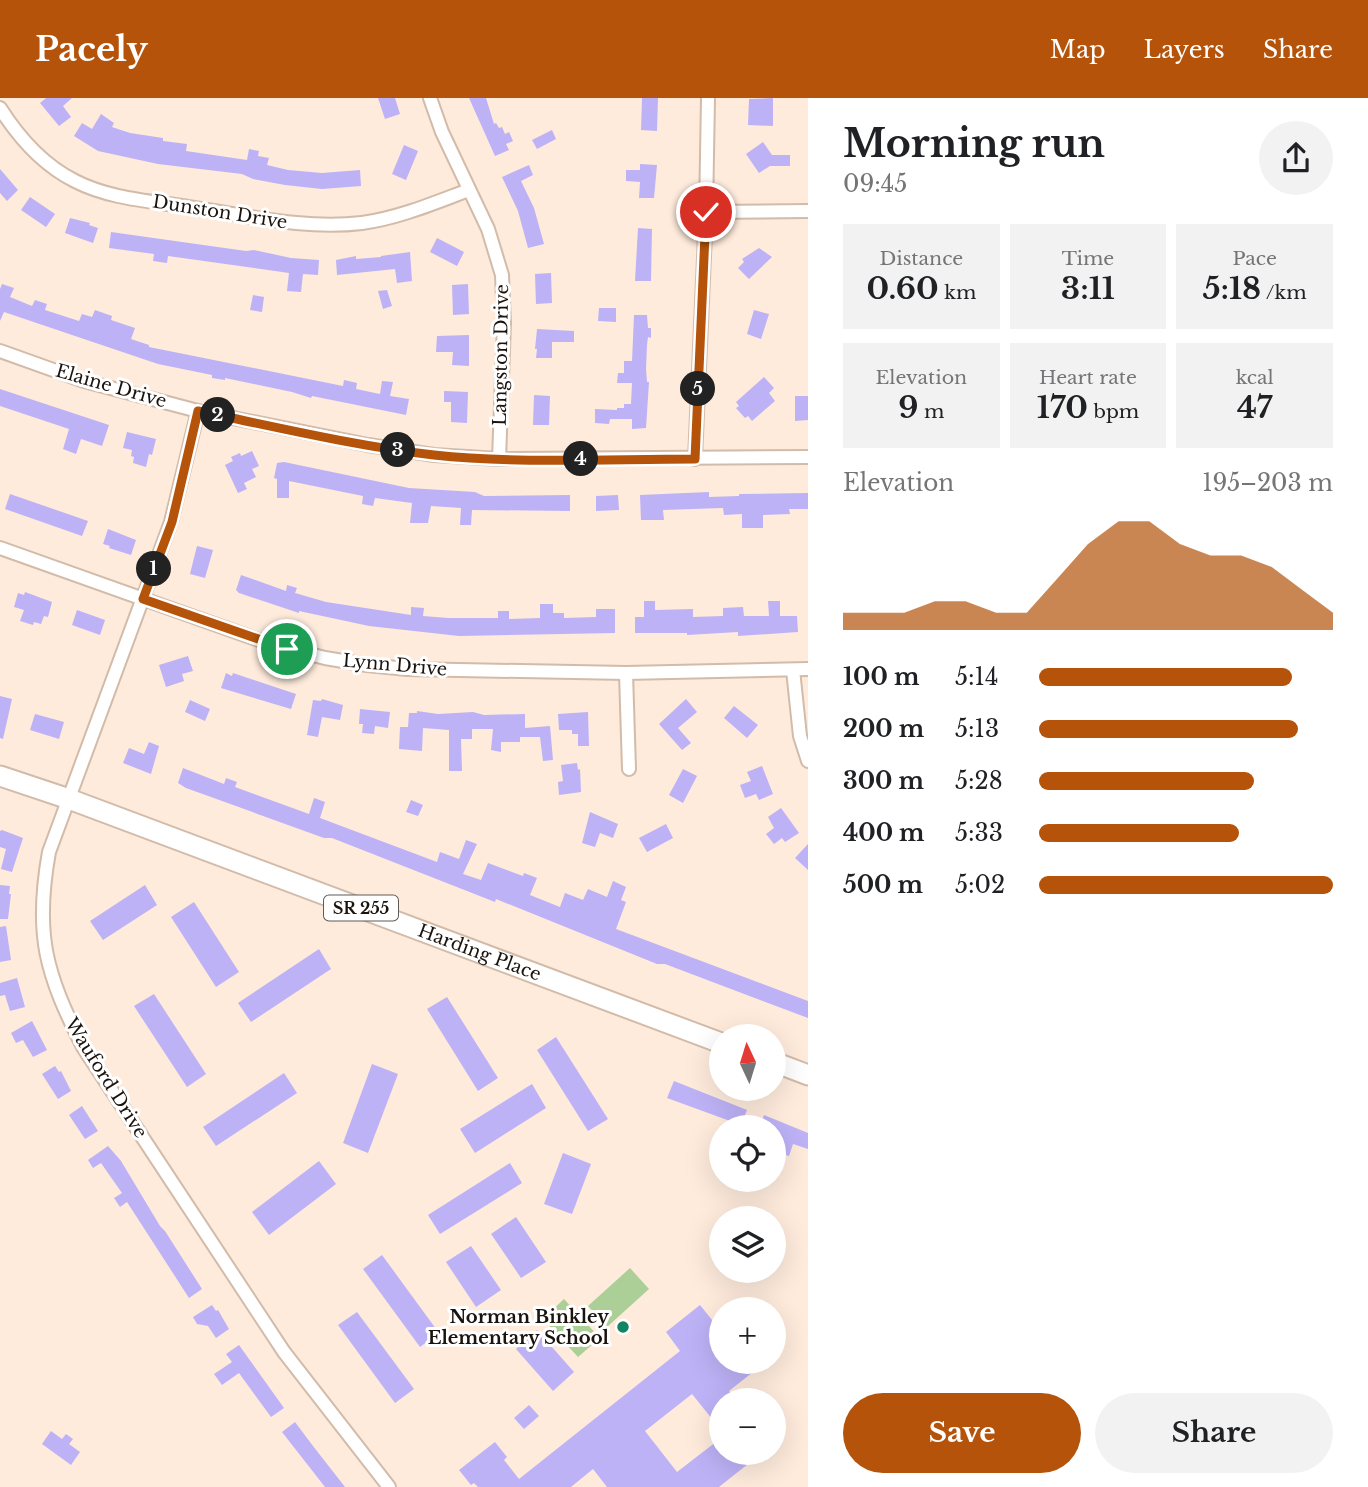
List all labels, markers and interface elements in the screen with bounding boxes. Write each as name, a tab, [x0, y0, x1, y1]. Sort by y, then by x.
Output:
text: Pacely	[35, 29, 148, 70]
text: Map	[1050, 35, 1106, 64]
text: Layers	[1144, 35, 1225, 64]
text: Share	[1263, 35, 1333, 64]
text: Morning run	[843, 120, 1105, 167]
button: share	[1259, 121, 1333, 195]
text: 09:45	[843, 170, 907, 198]
pin	[676, 182, 736, 242]
street label: Dunston Drive	[151, 190, 289, 234]
icon: check	[687, 193, 725, 231]
text: Distance	[879, 247, 963, 270]
text: Time	[1062, 247, 1114, 270]
text: Pace	[1232, 247, 1277, 270]
text: 0.60	[866, 270, 939, 307]
text: 3:11	[1061, 270, 1115, 307]
text: 5:18	[1203, 270, 1261, 307]
text: km	[939, 281, 976, 304]
text: /km	[1261, 281, 1307, 304]
street label: Langston Drive	[489, 284, 513, 426]
street label: Elaine Drive	[53, 360, 169, 412]
text: Elevation	[875, 366, 967, 389]
text: Heart rate	[1039, 366, 1137, 389]
text: kcal	[1236, 366, 1274, 389]
pin: 5	[680, 372, 716, 406]
text: 5	[692, 377, 703, 400]
text: 9	[898, 389, 919, 426]
text: 170	[1037, 389, 1088, 426]
text: 47	[1237, 389, 1272, 426]
pin: 2	[200, 398, 235, 432]
text: m	[919, 400, 944, 423]
text: bpm	[1088, 400, 1139, 423]
text: 2	[211, 403, 224, 426]
pin: 3	[380, 432, 416, 468]
text: 3	[391, 438, 404, 461]
pin: 4	[564, 442, 598, 476]
text: 4	[574, 447, 587, 470]
text: Elevation	[843, 469, 954, 497]
text: 195–203 m	[1202, 469, 1333, 497]
pin: 1	[136, 552, 172, 587]
text: 1	[149, 557, 158, 580]
pin	[257, 619, 317, 679]
icon: arrive	[268, 630, 306, 668]
street label: Lynn Drive	[342, 649, 448, 681]
text: 100 m	[843, 663, 919, 691]
text: 5:14	[955, 663, 998, 691]
text: 200 m	[843, 715, 924, 743]
text: 5:13	[955, 715, 999, 743]
text: 300 m	[843, 767, 924, 795]
text: 5:28	[955, 767, 1003, 795]
text: 400 m	[843, 819, 925, 847]
text: 5:33	[955, 819, 1003, 847]
text: 500 m	[843, 871, 923, 899]
text: 5:02	[955, 871, 1005, 899]
road number: SR 255	[324, 895, 398, 920]
street label: Harding Place	[415, 920, 544, 986]
street label: Wauford Drive	[60, 1013, 152, 1142]
north arrow	[709, 1024, 786, 1101]
map controls	[709, 1024, 786, 1465]
button: locate	[709, 1115, 786, 1192]
button: layers	[709, 1206, 786, 1283]
button: +	[709, 1297, 786, 1374]
place label: Norman Binkley Elementary School	[428, 1306, 610, 1349]
marker: Norman Binkley Elementary School	[615, 1319, 631, 1335]
button: −	[709, 1388, 786, 1465]
button: Save	[843, 1393, 1081, 1473]
button: Share	[1095, 1393, 1333, 1473]

